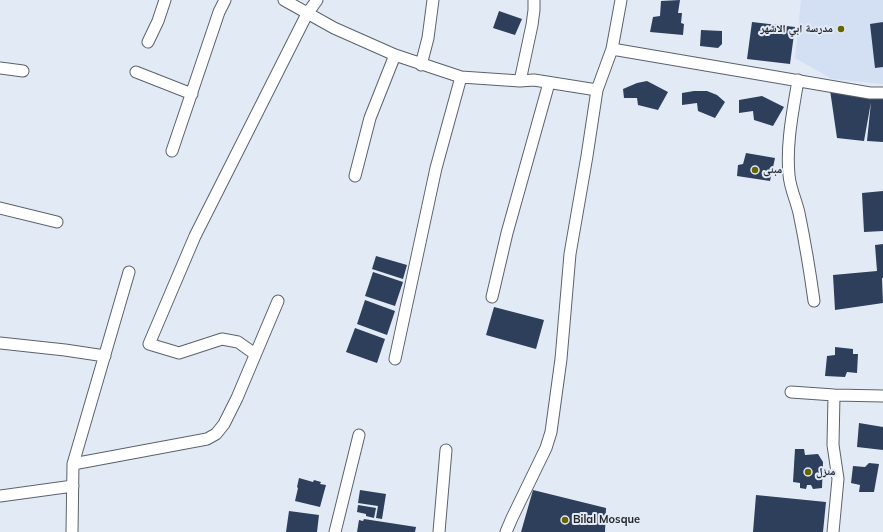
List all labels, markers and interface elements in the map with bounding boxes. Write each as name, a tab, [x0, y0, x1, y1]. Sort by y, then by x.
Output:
place label: مدرسة ابي الاشهر	[760, 22, 833, 36]
marker: مدرسة ابي الاشهر	[836, 24, 846, 34]
place label: مبنى	[763, 163, 782, 177]
marker: مبنى	[750, 165, 760, 175]
place label: منزل	[816, 465, 835, 479]
marker: منزل	[803, 467, 813, 477]
place label: Bilal Mosque	[573, 513, 640, 527]
marker: Bilal Mosque	[560, 515, 570, 525]

